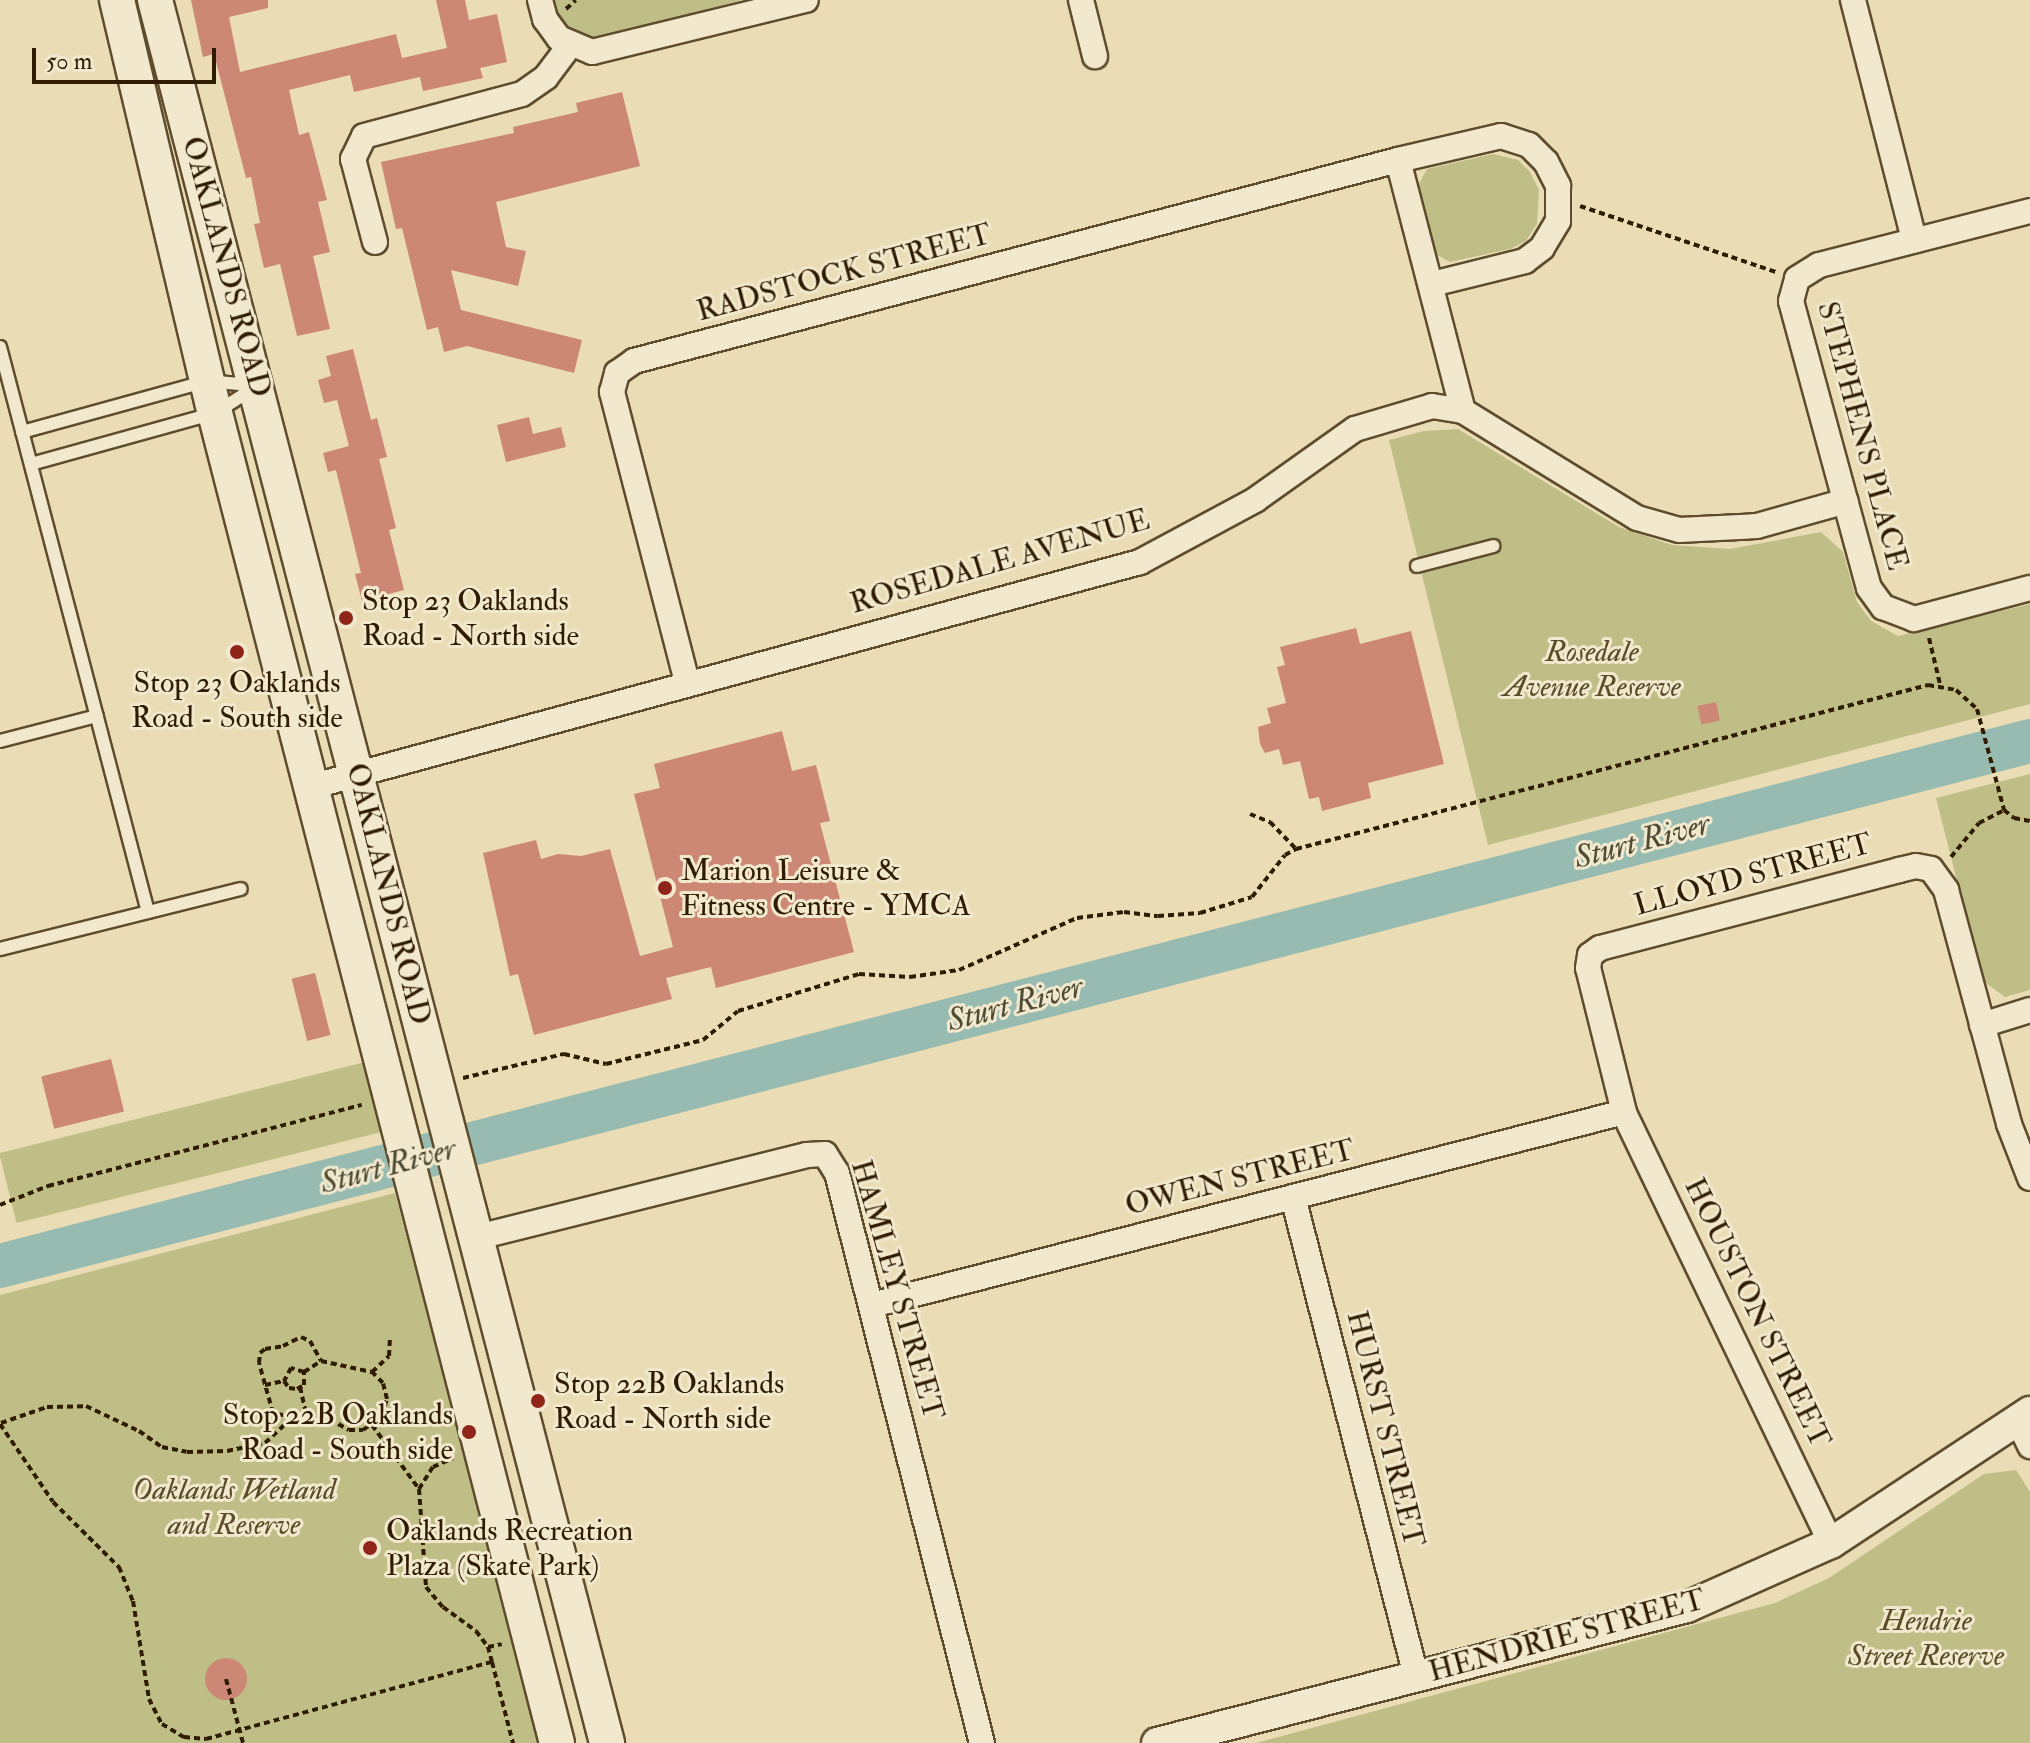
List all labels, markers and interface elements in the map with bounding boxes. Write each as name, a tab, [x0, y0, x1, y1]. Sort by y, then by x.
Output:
scale bar	[36, 32, 220, 82]
text: 50 m	[46, 46, 92, 77]
street label: OAKLANDS ROAD	[174, 133, 278, 401]
street label: RADSTOCK STREET	[693, 216, 995, 330]
street label: STEPHENS PLACE	[1809, 298, 1915, 574]
street label: ROSEDALE AVENUE	[846, 502, 1154, 622]
place label: Stop 23 Oaklands Road - North side	[362, 583, 579, 654]
marker: Stop 23 Oaklands Road - North side	[337, 609, 355, 627]
park label: Rosedale Avenue Reserve	[1503, 634, 1681, 704]
marker: Stop 23 Oaklands Road - South side	[228, 643, 246, 661]
place label: Stop 23 Oaklands Road - South side	[131, 665, 343, 736]
street label: OAKLANDS ROAD	[338, 760, 438, 1028]
water label: Sturt River	[1570, 804, 1714, 878]
street label: LLOYD STREET	[1630, 826, 1876, 924]
place label: Marion Leisure & Fitness Centre - YMCA	[681, 853, 971, 924]
marker: Marion Leisure & Fitness Centre - YMCA	[656, 879, 674, 897]
water label: Sturt River	[943, 967, 1087, 1041]
water label: Sturt River	[316, 1129, 460, 1203]
street label: OWEN STREET	[1122, 1132, 1358, 1224]
street label: HAMLEY STREET	[843, 1156, 951, 1424]
street label: HOUSTON STREET	[1676, 1172, 1838, 1454]
street label: HURST STREET	[1338, 1307, 1432, 1551]
place label: Stop 22B Oaklands Road - North side	[554, 1366, 784, 1436]
marker: Stop 22B Oaklands Road - North side	[529, 1392, 547, 1410]
place label: Stop 22B Oaklands Road - South side	[223, 1397, 453, 1468]
marker: Stop 22B Oaklands Road - South side	[460, 1423, 478, 1441]
park label: Oaklands Wetland and Reserve	[132, 1472, 336, 1542]
place label: Oaklands Recreation Plaza (Skate Park)	[386, 1513, 633, 1584]
marker: Oaklands Recreation Plaza (Skate Park)	[361, 1539, 379, 1557]
street label: HENDRIE STREET	[1425, 1582, 1709, 1690]
park label: Hendrie Street Reserve	[1848, 1603, 2004, 1674]

